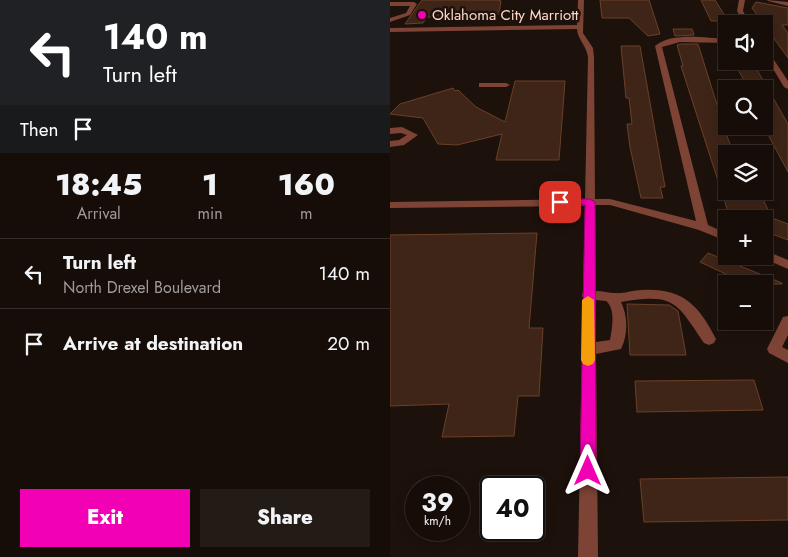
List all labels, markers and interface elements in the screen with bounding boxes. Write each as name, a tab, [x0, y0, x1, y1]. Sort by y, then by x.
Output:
place label: Oklahoma City Marriott	[432, 4, 579, 26]
marker: Oklahoma City Marriott	[416, 9, 428, 21]
text: 140 m	[103, 12, 208, 62]
map controls	[718, 15, 773, 330]
button: sound	[718, 15, 773, 70]
icon: left	[20, 20, 85, 85]
text: Turn left	[103, 58, 177, 90]
button: search	[718, 80, 773, 135]
icon: arrive	[69, 115, 97, 143]
text: Then	[20, 116, 59, 143]
button: layers	[718, 145, 773, 200]
text: 18:45	[55, 163, 142, 206]
text: 1	[202, 163, 218, 206]
text: 160	[278, 163, 335, 206]
pin	[539, 181, 581, 223]
icon: arrive	[546, 188, 574, 216]
text: Arrival	[77, 202, 121, 225]
text: min	[198, 202, 223, 225]
text: m	[300, 202, 312, 225]
button: +	[718, 210, 773, 265]
text: Turn left	[63, 249, 136, 276]
icon: left	[20, 260, 48, 288]
text: 140 m	[318, 260, 370, 287]
button: −	[718, 275, 773, 330]
text: North Drexel Boulevard	[63, 276, 221, 299]
icon: arrive	[20, 330, 48, 358]
text: Arrive at destination	[63, 330, 243, 357]
text: 20 m	[327, 330, 370, 357]
position arrow	[561, 444, 613, 496]
speed limit sign: 40	[480, 476, 545, 541]
text: 39	[421, 484, 454, 520]
button: Exit	[20, 489, 190, 547]
button: Share	[200, 489, 370, 547]
text: km/h	[424, 512, 451, 530]

